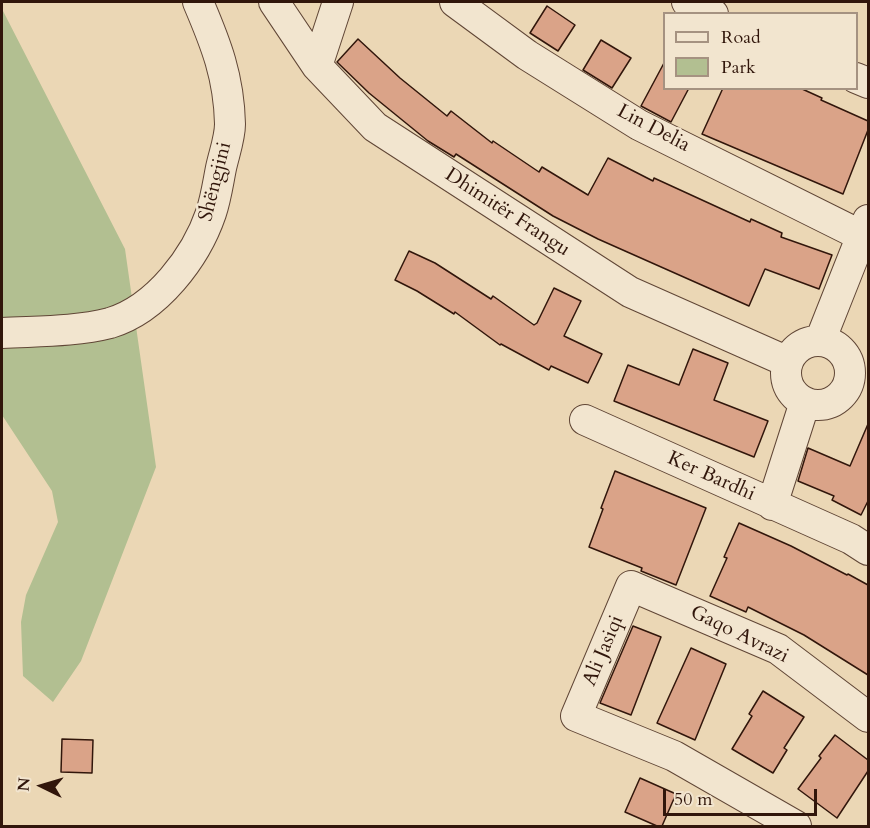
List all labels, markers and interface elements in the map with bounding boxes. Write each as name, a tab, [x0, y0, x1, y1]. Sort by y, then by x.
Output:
legend	[663, 12, 858, 90]
text: Road	[721, 25, 761, 50]
text: Park	[721, 55, 756, 80]
street label: Lin Delia	[612, 100, 694, 158]
street label: Shëngjini	[195, 140, 237, 224]
street label: Dhimitër Frangu	[440, 164, 574, 262]
street label: Ker Bardhi	[663, 447, 759, 507]
street label: Gaqo Avrazi	[686, 601, 792, 669]
street label: Ali Jasiqi	[578, 612, 630, 690]
north arrow	[12, 756, 72, 816]
text: N	[13, 777, 36, 792]
scale bar	[666, 777, 820, 815]
text: 50 m	[674, 787, 713, 812]

